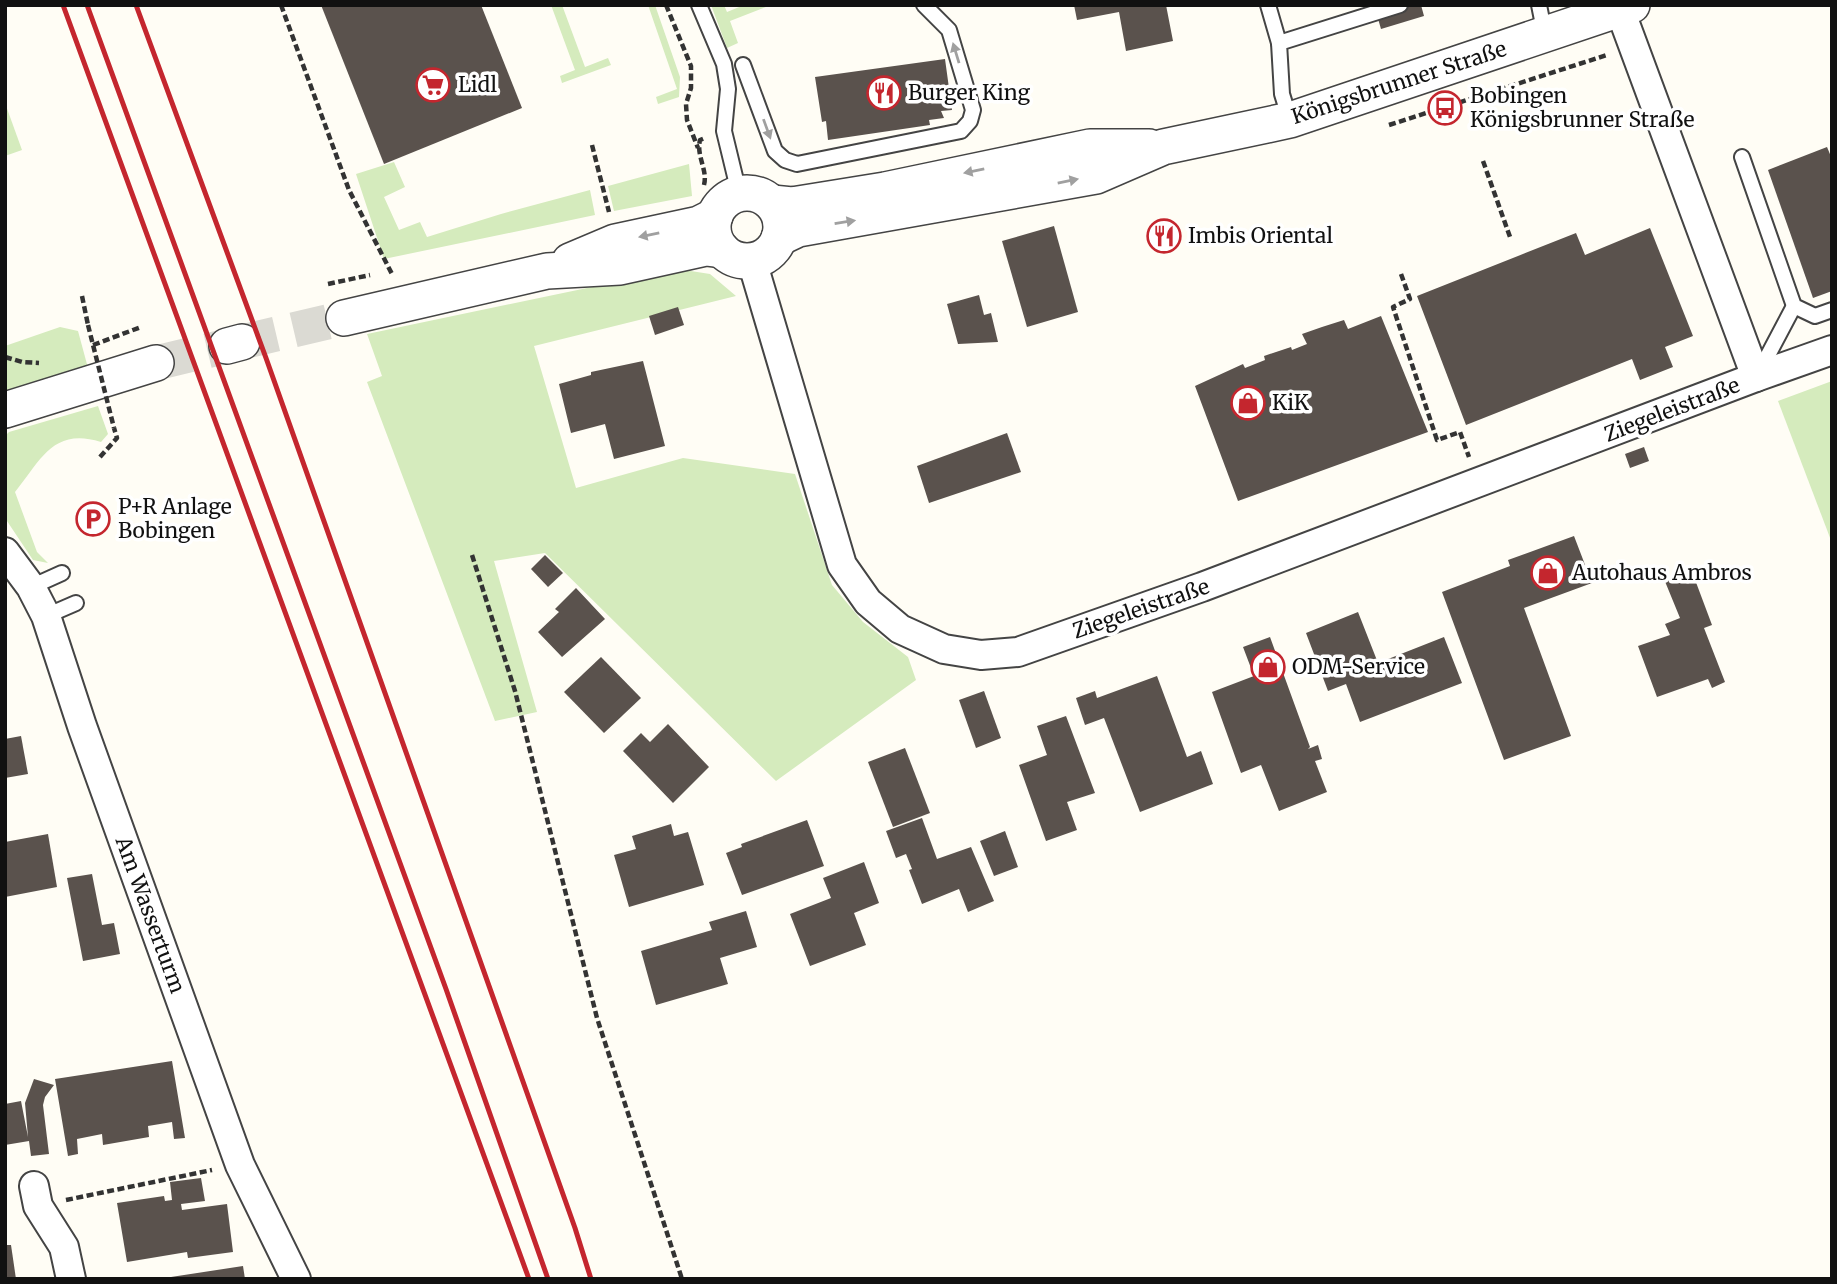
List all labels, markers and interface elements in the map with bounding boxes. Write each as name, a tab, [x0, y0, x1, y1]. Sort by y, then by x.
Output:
street label: Königsbrunner Straße	[1288, 35, 1510, 130]
one-way arrow	[950, 42, 960, 63]
supermarket icon: Lidl	[414, 66, 452, 104]
place label: Lidl	[458, 71, 497, 98]
restaurant icon: Burger King	[865, 74, 903, 112]
place label: Burger King	[908, 79, 1031, 106]
place label: Bobingen Königsbrunner Straße	[1470, 82, 1695, 133]
bus stop icon: Bobingen Königsbrunner Straße	[1426, 89, 1464, 127]
one-way arrow	[762, 119, 773, 140]
one-way arrow	[963, 166, 985, 177]
one-way arrow	[1057, 175, 1079, 186]
one-way arrow	[834, 216, 856, 227]
restaurant icon: Imbis Oriental	[1145, 217, 1183, 255]
place label: Imbis Oriental	[1188, 222, 1333, 249]
one-way arrow	[638, 229, 660, 240]
street label: Ziegeleistraße	[1600, 371, 1743, 448]
shop icon: KiK	[1229, 384, 1267, 422]
place label: KiK	[1272, 389, 1310, 416]
place label: P+R Anlage Bobingen	[118, 493, 232, 544]
parking icon: P+R Anlage Bobingen	[74, 500, 112, 538]
shop icon: Autohaus Ambros	[1529, 554, 1567, 592]
place label: Autohaus Ambros	[1571, 559, 1752, 586]
street label: Ziegeleistraße	[1069, 572, 1213, 645]
shop icon: ODM-Service	[1249, 648, 1287, 686]
place label: ODM-Service	[1292, 653, 1425, 680]
street label: Am Wasserturm	[109, 832, 191, 997]

